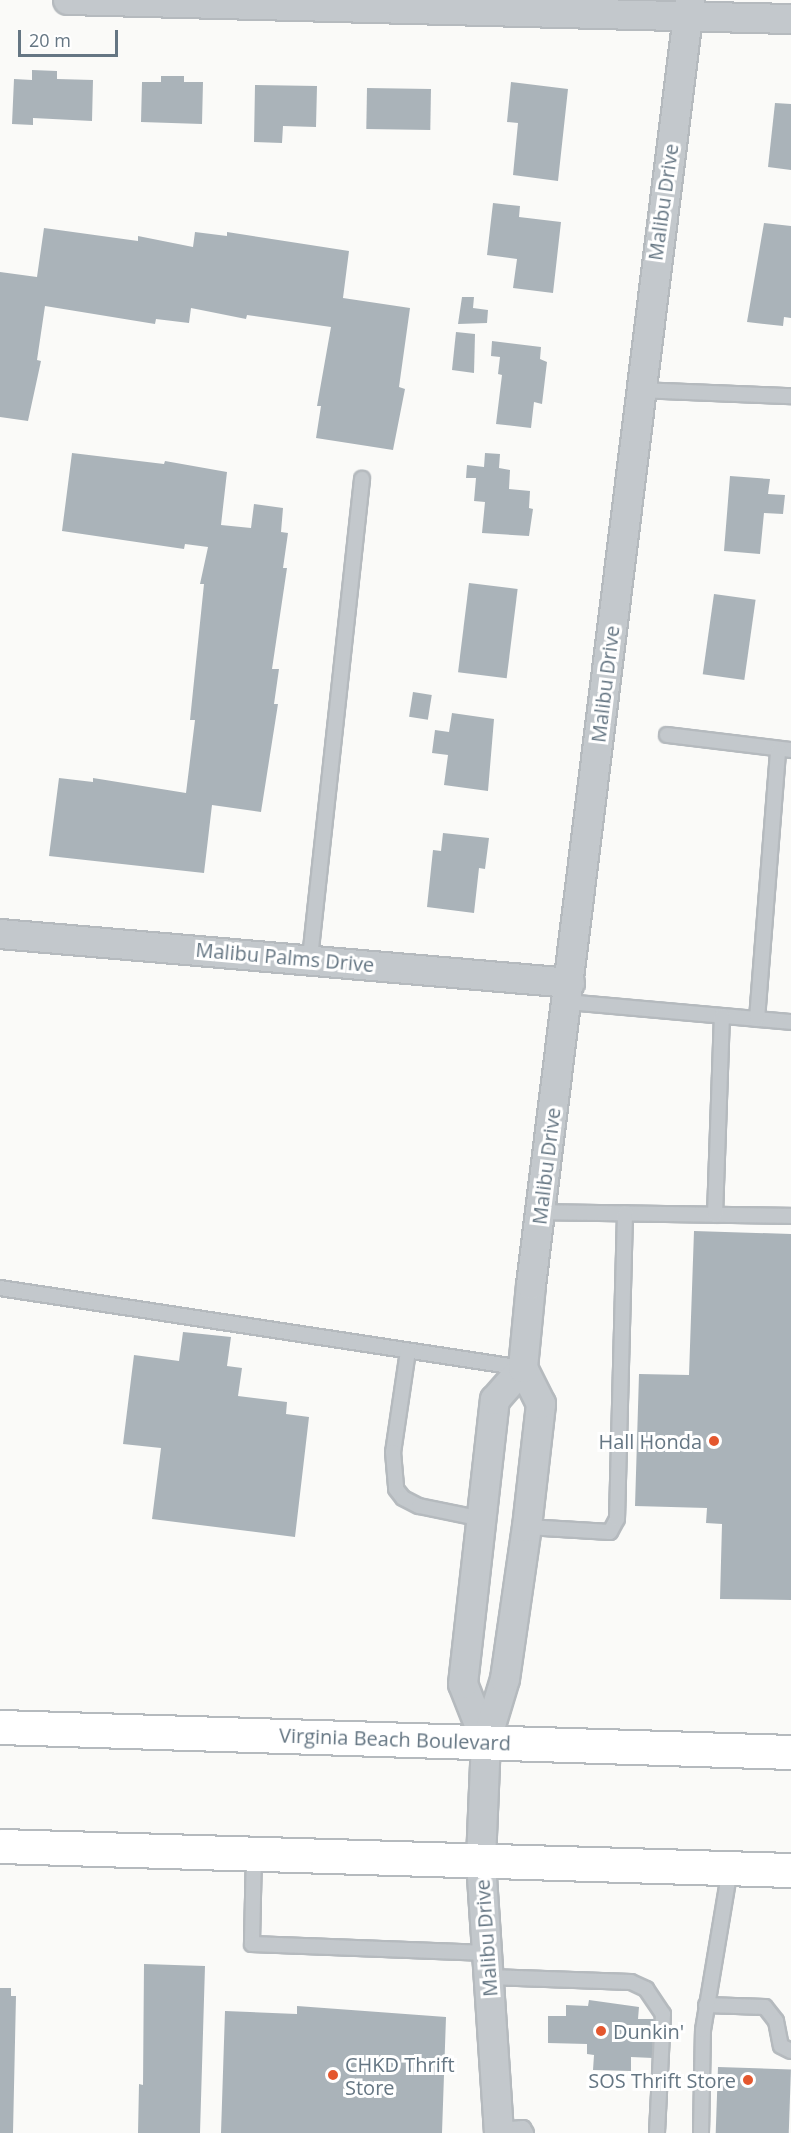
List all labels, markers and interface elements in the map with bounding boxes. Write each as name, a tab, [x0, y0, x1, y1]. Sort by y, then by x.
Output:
scale bar	[21, 18, 122, 56]
text: 20 m	[29, 28, 71, 52]
street label: Malibu Drive	[643, 142, 683, 262]
street label: Malibu Drive	[586, 624, 624, 744]
street label: Malibu Palms Drive	[195, 937, 375, 977]
street label: Malibu Drive	[527, 1106, 565, 1226]
place label: Hall Honda	[598, 1429, 702, 1453]
marker: Hall Honda	[707, 1434, 721, 1448]
street label: Virginia Beach Boulevard	[279, 1723, 511, 1755]
street label: Malibu Drive	[470, 1878, 502, 1998]
place label: Dunkin'	[613, 2019, 684, 2043]
marker: Dunkin'	[594, 2024, 608, 2038]
place label: CHKD Thrift Store	[345, 2052, 455, 2099]
marker: CHKD Thrift Store	[326, 2068, 340, 2082]
place label: SOS Thrift Store	[588, 2068, 736, 2092]
marker: SOS Thrift Store	[741, 2073, 755, 2087]

